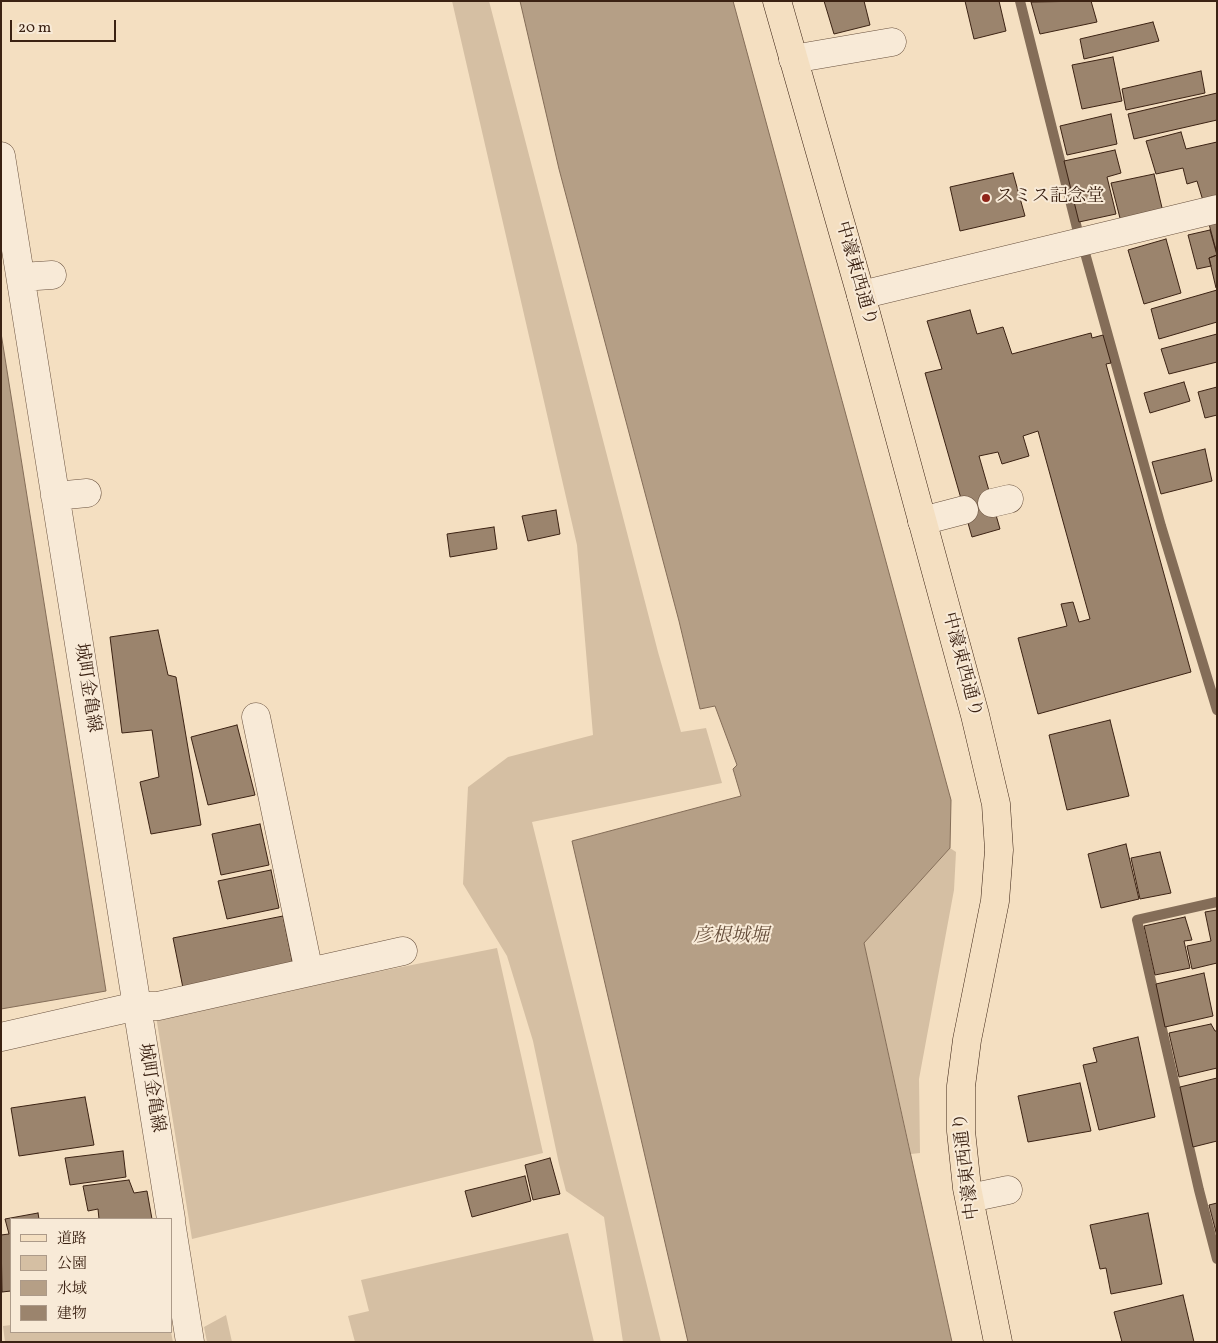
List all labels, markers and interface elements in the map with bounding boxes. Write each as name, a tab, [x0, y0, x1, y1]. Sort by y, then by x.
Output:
scale bar	[12, 10, 119, 42]
text: 20 m	[18, 18, 51, 39]
place label: スミス記念堂	[996, 187, 1104, 209]
marker: スミス記念堂	[980, 192, 992, 204]
street label: 中濠東西通り	[830, 219, 880, 329]
street label: 中濠東西通り	[937, 610, 985, 720]
street label: 城町金亀線	[68, 642, 104, 734]
water label: 彦根城堀	[693, 927, 769, 949]
street label: 城町金亀線	[132, 1042, 168, 1134]
street label: 中濠東西通り	[951, 1111, 985, 1221]
legend	[10, 1218, 172, 1333]
text: 道路	[57, 1229, 87, 1250]
text: 公園	[57, 1254, 87, 1275]
text: 水域	[57, 1279, 87, 1300]
text: 建物	[57, 1304, 87, 1325]

